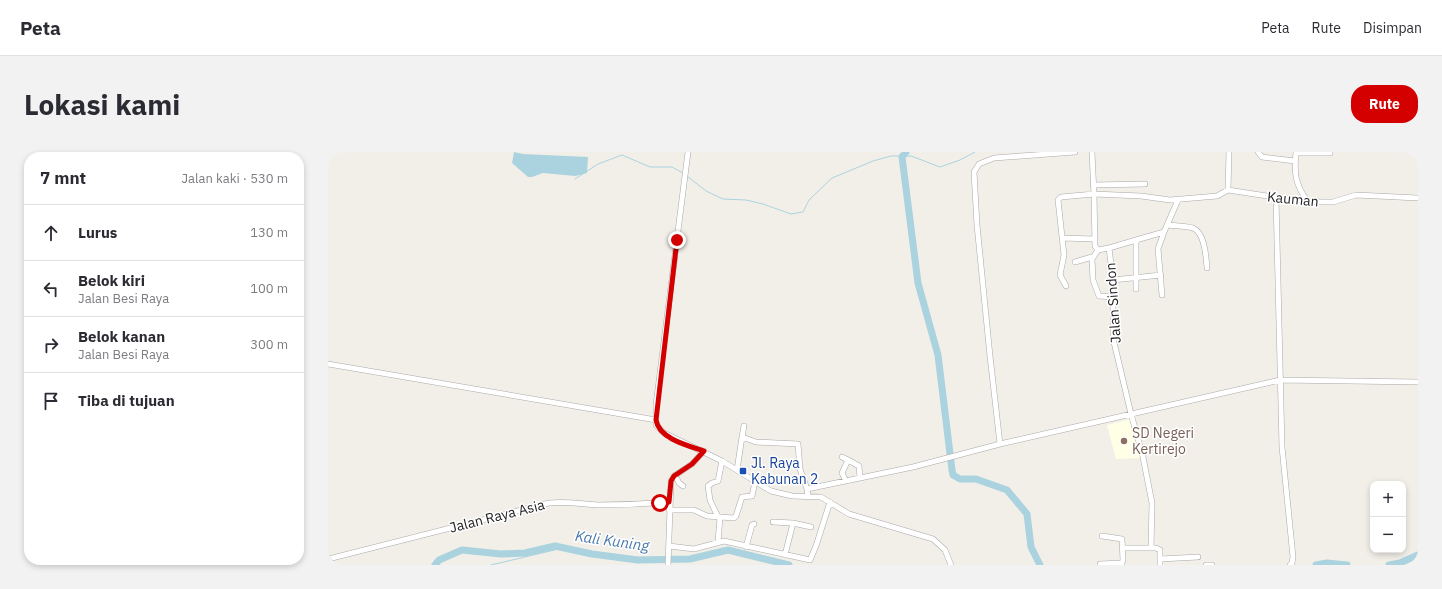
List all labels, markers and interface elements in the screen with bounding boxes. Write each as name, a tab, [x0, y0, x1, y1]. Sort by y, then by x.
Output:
text: Peta	[20, 16, 61, 40]
text: Peta	[1261, 19, 1290, 37]
text: Rute	[1312, 19, 1341, 37]
text: Disimpan	[1363, 19, 1422, 37]
button: Rute	[1351, 85, 1418, 123]
text: Lokasi kami	[24, 86, 180, 123]
text: 7 mnt	[40, 167, 86, 189]
text: Jalan kaki · 530 m	[181, 170, 288, 187]
street label: Kauman	[1266, 187, 1320, 211]
icon: ahead	[40, 222, 62, 244]
text: Lurus	[78, 223, 117, 242]
text: 130 m	[250, 224, 288, 241]
route end	[668, 231, 686, 249]
street label: Jalan Sindon	[1101, 262, 1125, 344]
text: Belok kiri	[78, 271, 145, 290]
icon: left	[40, 278, 62, 300]
text: 100 m	[250, 280, 288, 297]
text: Jalan Besi Raya	[78, 290, 169, 307]
text: Belok kanan	[78, 327, 165, 346]
icon: right	[40, 334, 62, 356]
text: 300 m	[250, 336, 288, 353]
text: Jalan Besi Raya	[78, 346, 169, 363]
icon: arrive	[40, 390, 62, 412]
text: Tiba di tujuan	[78, 391, 175, 410]
place label: SD Negeri Kertirejo	[1132, 424, 1194, 458]
marker: SD Negeri Kertirejo	[1119, 436, 1129, 446]
place label: Jl. Raya Kabunan 2	[751, 454, 818, 488]
marker: Jl. Raya Kabunan 2	[738, 466, 748, 476]
map controls	[1370, 481, 1406, 553]
button: +	[1370, 481, 1406, 517]
route start	[651, 494, 669, 512]
street label: Jalan Raya Asia	[447, 495, 547, 537]
button: −	[1370, 517, 1406, 553]
water label: Kali Kuning	[574, 526, 652, 555]

